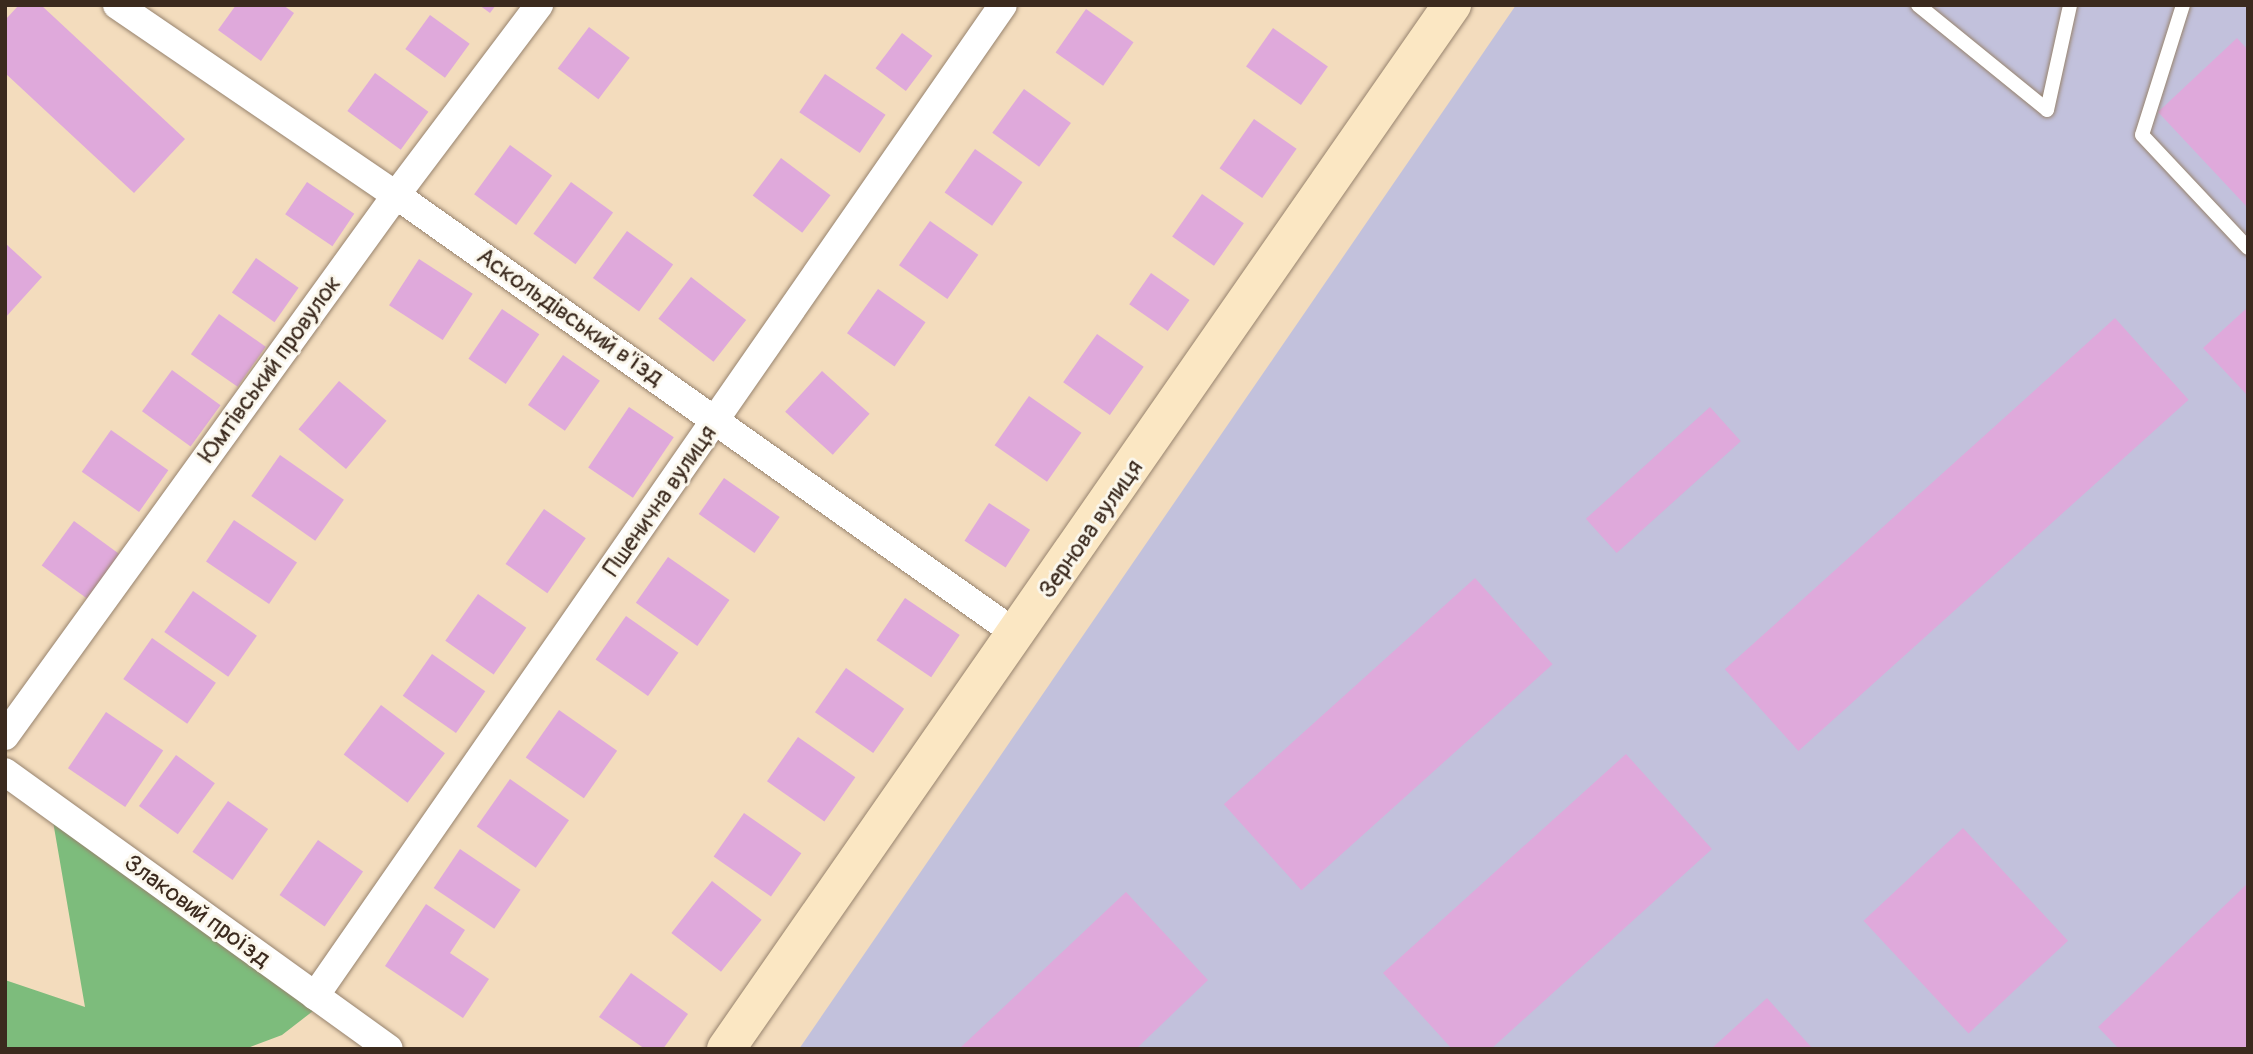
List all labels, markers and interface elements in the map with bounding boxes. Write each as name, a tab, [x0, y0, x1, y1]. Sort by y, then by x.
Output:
street label: Аскольдівський в'їзд	[471, 242, 669, 392]
street label: Юмтівський провулок	[193, 270, 347, 468]
street label: Пшенична вулиця	[597, 420, 723, 582]
street label: Зернова вулиця	[1033, 454, 1149, 604]
street label: Злаковий проїзд	[118, 848, 276, 974]

